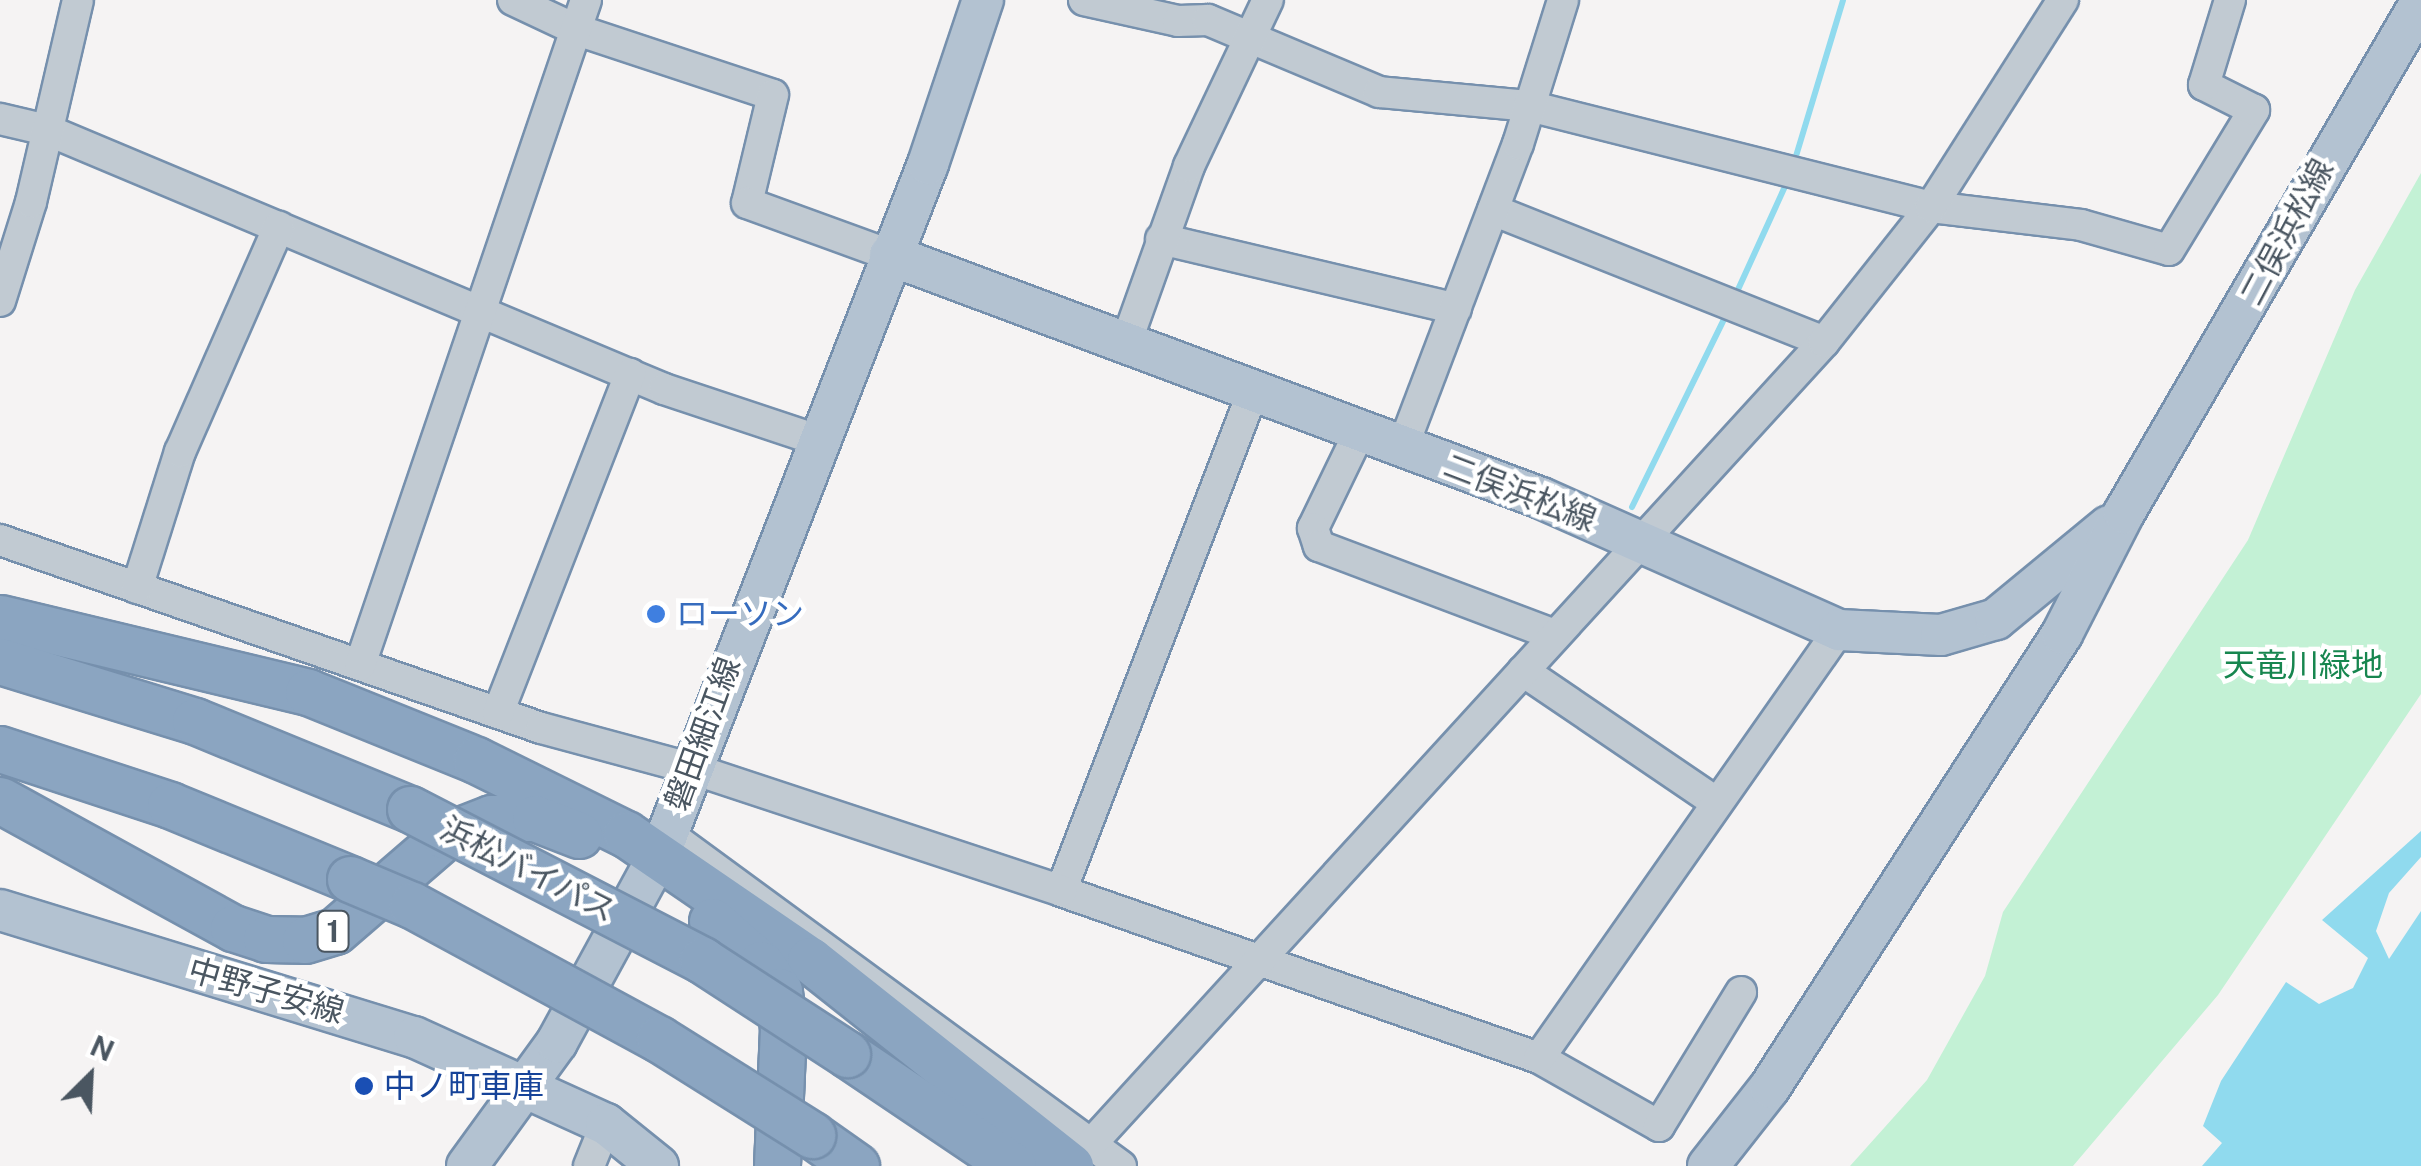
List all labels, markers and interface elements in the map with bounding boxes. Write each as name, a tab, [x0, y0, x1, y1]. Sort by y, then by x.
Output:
street label: 二俣浜松線	[2232, 152, 2342, 312]
street label: 二俣浜松線	[1438, 446, 1602, 540]
place label: ローソン	[676, 595, 804, 633]
marker: ローソン	[645, 603, 667, 625]
park label: 天竜川緑地	[2223, 646, 2383, 684]
street label: 磐田細江線	[658, 652, 748, 816]
street label: 浜松バイパス	[434, 809, 622, 931]
road number: 1	[316, 906, 350, 956]
street label: 中野子安線	[184, 950, 348, 1032]
north arrow	[40, 1026, 140, 1126]
text: N	[86, 1029, 119, 1068]
place label: 中ノ町車庫	[384, 1067, 544, 1105]
marker: 中ノ町車庫	[353, 1075, 375, 1097]

